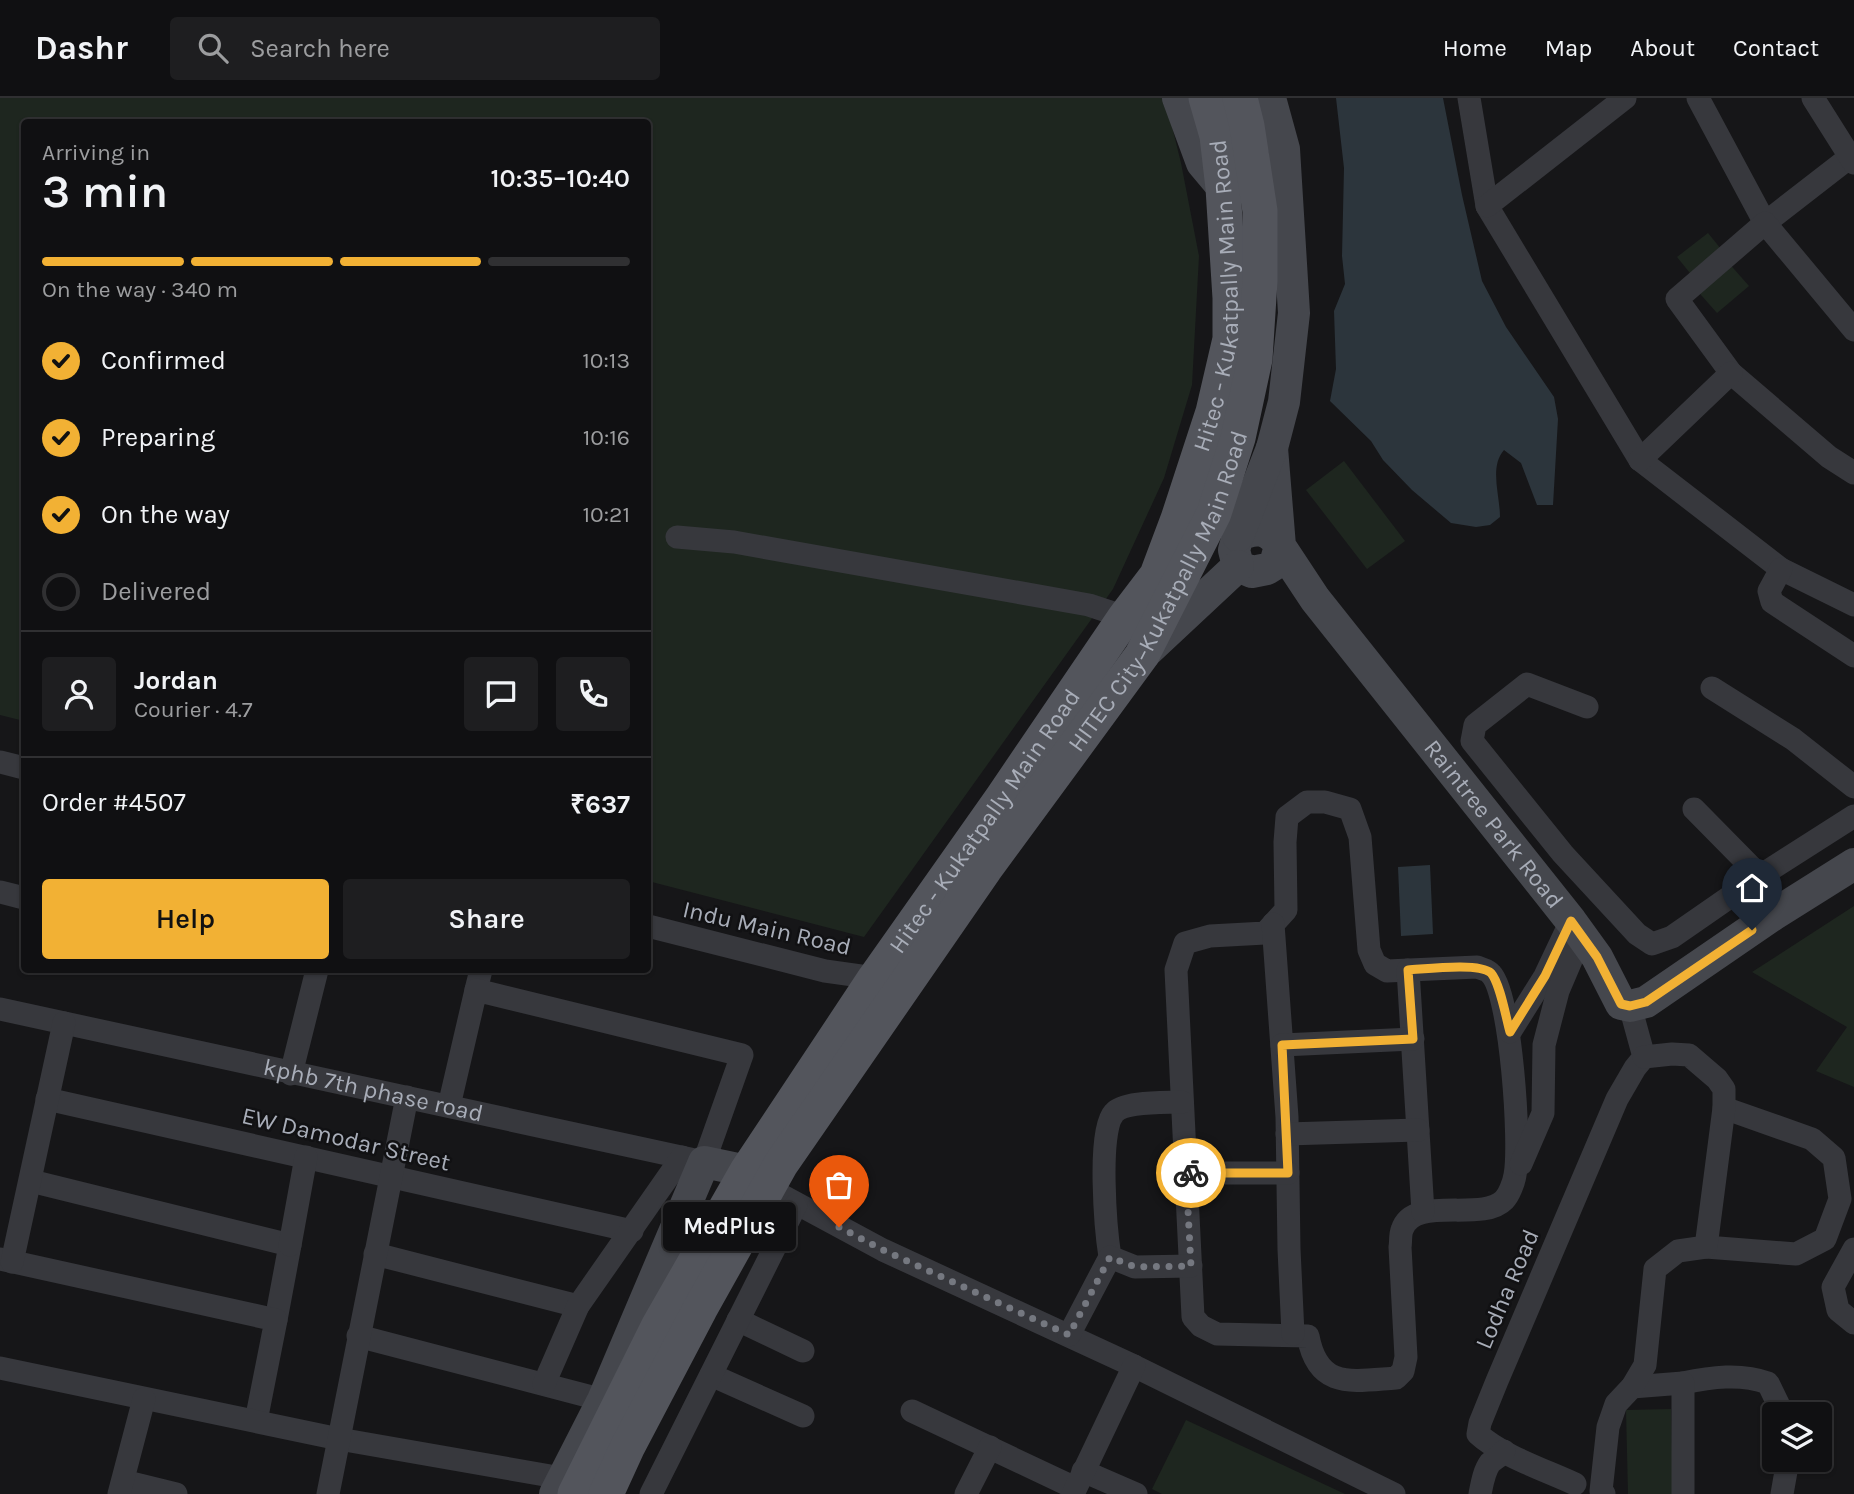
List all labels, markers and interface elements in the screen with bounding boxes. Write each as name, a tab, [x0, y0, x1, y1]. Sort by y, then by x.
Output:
search box	[170, 17, 660, 80]
text: Dashr	[35, 29, 128, 67]
icon: search	[194, 29, 232, 67]
text: Search here	[250, 33, 390, 64]
text: Home	[1443, 34, 1507, 62]
text: Map	[1545, 34, 1592, 62]
text: About	[1630, 34, 1695, 62]
text: Contact	[1733, 34, 1819, 62]
street label: Hitec - Kukatpally Main Road	[1187, 138, 1244, 455]
text: Arriving in	[42, 139, 150, 166]
text: 10:35–10:40	[490, 163, 630, 194]
text: 3 min	[42, 165, 168, 219]
text: On the way · 340 m	[42, 276, 238, 303]
icon: check	[42, 342, 80, 380]
text: Confirmed	[101, 345, 226, 376]
text: 10:13	[582, 347, 630, 374]
icon: check	[42, 419, 80, 457]
text: Preparing	[101, 422, 215, 453]
text: 10:16	[583, 424, 630, 451]
street label: HITEC City–Kukatpally Main Road	[1062, 427, 1253, 757]
icon: check	[42, 496, 80, 534]
text: On the way	[101, 499, 230, 530]
text: 10:21	[583, 501, 630, 528]
text: Delivered	[101, 576, 211, 607]
button: person	[42, 657, 116, 731]
button: chat	[464, 657, 538, 731]
button: phone	[556, 657, 630, 731]
text: Jordan	[134, 665, 218, 696]
street label: Hitec - Kukatpally Main Road	[883, 684, 1086, 959]
text: Courier · 4.7	[134, 696, 253, 723]
street label: Raintree Park Road	[1418, 734, 1569, 914]
text: Order #4507	[42, 787, 186, 818]
text: ₹637	[570, 789, 630, 820]
pin	[1722, 858, 1782, 930]
icon: home	[1733, 869, 1771, 907]
button: Help	[42, 879, 329, 959]
button: Share	[343, 879, 630, 959]
street label: Indu Main Road	[680, 895, 854, 961]
street label: kphb 7th phase road	[261, 1053, 486, 1128]
street label: EW Damodar Street	[239, 1101, 453, 1177]
courier	[1156, 1138, 1226, 1208]
icon: bike	[1172, 1154, 1210, 1192]
pin	[809, 1155, 869, 1227]
icon: bag	[820, 1166, 858, 1204]
callout: MedPlus	[664, 1202, 797, 1252]
text: MedPlus	[683, 1213, 776, 1240]
street label: Lodha Road	[1469, 1225, 1545, 1353]
map controls	[1762, 1402, 1832, 1472]
button: layers	[1762, 1402, 1832, 1472]

